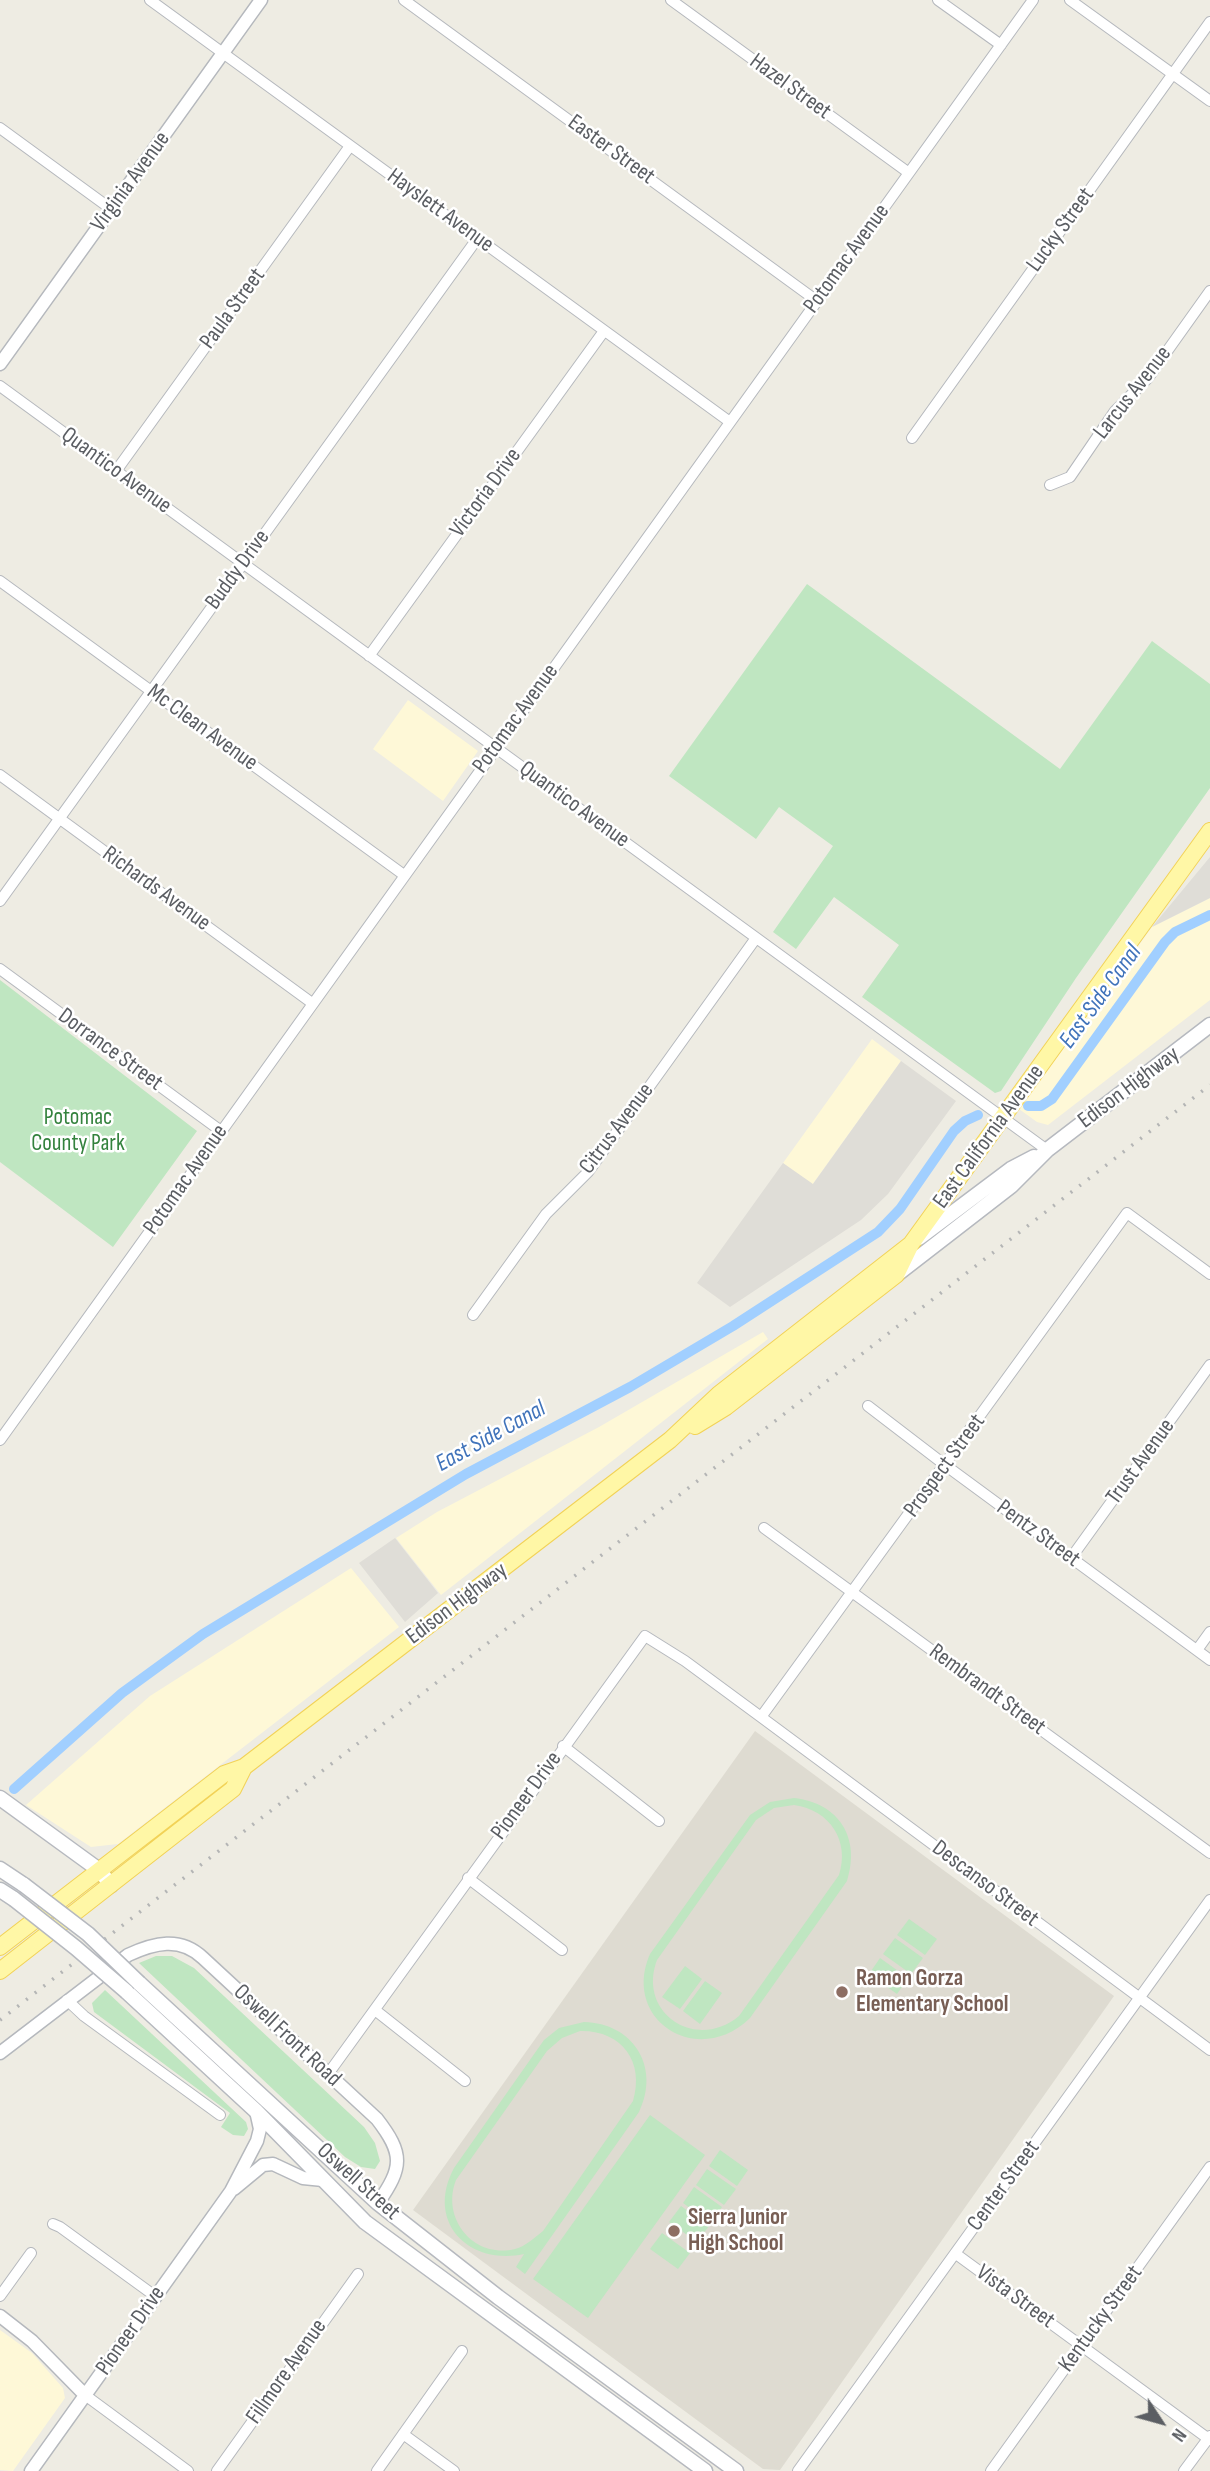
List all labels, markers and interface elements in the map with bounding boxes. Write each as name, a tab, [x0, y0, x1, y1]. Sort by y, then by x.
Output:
street label: Hazel Street	[744, 48, 836, 126]
street label: Easter Street	[562, 109, 660, 191]
street label: Virginia Avenue	[85, 127, 177, 237]
street label: Hayslett Avenue	[381, 163, 499, 259]
street label: Lucky Street	[1021, 183, 1101, 277]
street label: Potomac Avenue	[798, 199, 896, 319]
street label: Paula Street	[194, 263, 272, 355]
street label: Larcus Avenue	[1088, 341, 1178, 445]
street label: Quantico Avenue	[55, 422, 177, 520]
street label: Victoria Drive	[444, 443, 528, 543]
street label: Buddy Drive	[200, 525, 276, 615]
street label: Potomac Avenue	[467, 659, 565, 779]
street label: Mc Clean Avenue	[141, 679, 263, 777]
street label: Quantico Avenue	[513, 756, 635, 854]
street label: Richards Avenue	[97, 841, 215, 937]
water label: East Side Canal	[1054, 940, 1148, 1054]
street label: Dorrance Street	[52, 1003, 168, 1097]
street label: Edison Highway	[1073, 1041, 1185, 1135]
street label: East California Avenue	[928, 1060, 1050, 1214]
street label: Citrus Avenue	[574, 1078, 660, 1180]
park label: Potomac County Park	[31, 1104, 125, 1158]
street label: Potomac Avenue	[138, 1120, 234, 1240]
water label: East Side Canal	[431, 1395, 551, 1479]
street label: Prospect Street	[898, 1409, 992, 1523]
street label: Trust Avenue	[1101, 1414, 1181, 1510]
street label: Pentz Street	[991, 1494, 1085, 1574]
street label: Edison Highway	[401, 1557, 513, 1651]
street label: Rembrandt Street	[923, 1638, 1051, 1742]
street label: Pioneer Drive	[486, 1747, 568, 1845]
street label: Descanso Street	[926, 1835, 1044, 1933]
place label: Ramon Gorza Elementary School	[856, 1965, 1008, 2019]
street label: Oswell Front Road	[227, 1979, 347, 2093]
marker: Ramon Gorza Elementary School	[834, 1984, 850, 2000]
street label: Center Street	[962, 2135, 1046, 2237]
street label: Oswell Street	[311, 2137, 405, 2227]
place label: Sierra Junior High School	[688, 2204, 787, 2258]
marker: Sierra Junior High School	[666, 2223, 682, 2239]
street label: Vista Street	[970, 2259, 1060, 2335]
street label: Kentucky Street	[1053, 2260, 1149, 2378]
street label: Pioneer Drive	[90, 2281, 172, 2381]
street label: Fillmore Avenue	[241, 2314, 333, 2430]
north arrow	[1126, 2387, 1196, 2457]
text: N	[1166, 2424, 1191, 2446]

